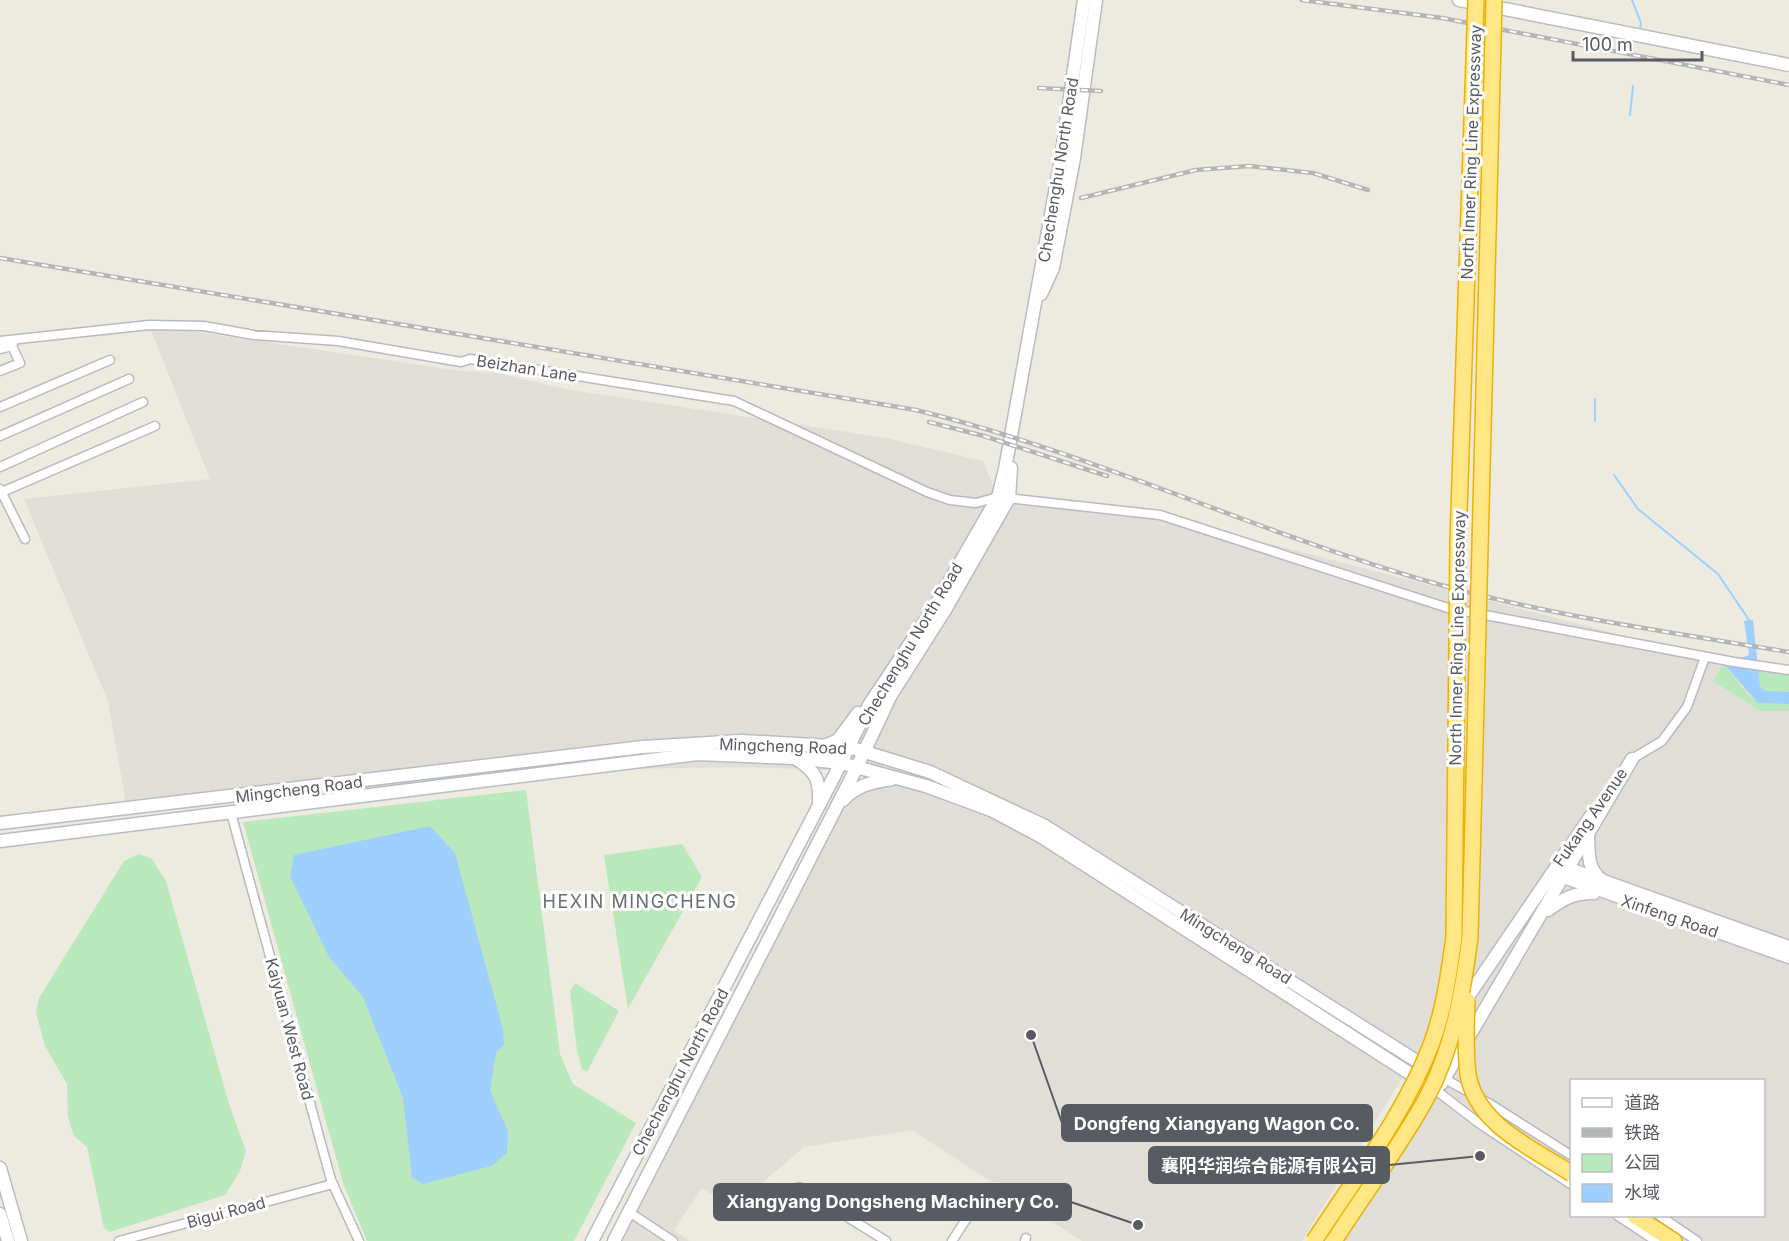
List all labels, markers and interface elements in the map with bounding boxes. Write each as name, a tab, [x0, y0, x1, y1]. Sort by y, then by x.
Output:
street label: North Inner Ring Line Expressway	[1457, 24, 1485, 280]
scale bar	[1573, 24, 1702, 62]
text: 100 m	[1582, 34, 1633, 55]
street label: Chechenghu North Road	[1034, 76, 1082, 264]
street label: Beizhan Lane	[475, 350, 579, 386]
street label: North Inner Ring Line Expressway	[1445, 510, 1469, 766]
street label: Chechenghu North Road	[853, 559, 967, 729]
street label: Mingcheng Road	[719, 734, 847, 758]
street label: Fukang Avenue	[1549, 764, 1631, 870]
street label: Mingcheng Road	[234, 771, 364, 807]
street label: Xinfeng Road	[1619, 890, 1721, 942]
district label: HEXIN MINGCHENG	[543, 891, 737, 912]
street label: Mingcheng Road	[1176, 904, 1296, 988]
street label: Kaiyuan West Road	[261, 956, 319, 1102]
street label: Chechenghu North Road	[627, 985, 733, 1159]
legend	[1570, 1079, 1765, 1217]
text: 道路	[1624, 1092, 1660, 1113]
callout: Dongfeng Xiangyang Wagon Co.	[1062, 1105, 1372, 1141]
text: Dongfeng Xiangyang Wagon Co.	[1074, 1113, 1360, 1134]
text: 铁路	[1624, 1122, 1660, 1143]
callout: 襄阳华润综合能源有限公司	[1149, 1147, 1389, 1183]
text: 公园	[1624, 1152, 1660, 1173]
text: 襄阳华润综合能源有限公司	[1161, 1155, 1377, 1176]
text: 水域	[1624, 1182, 1660, 1203]
callout: Xiangyang Dongsheng Machinery Co.	[714, 1184, 1071, 1220]
text: Xiangyang Dongsheng Machinery Co.	[726, 1191, 1060, 1212]
street label: Bigui Road	[184, 1192, 268, 1232]

